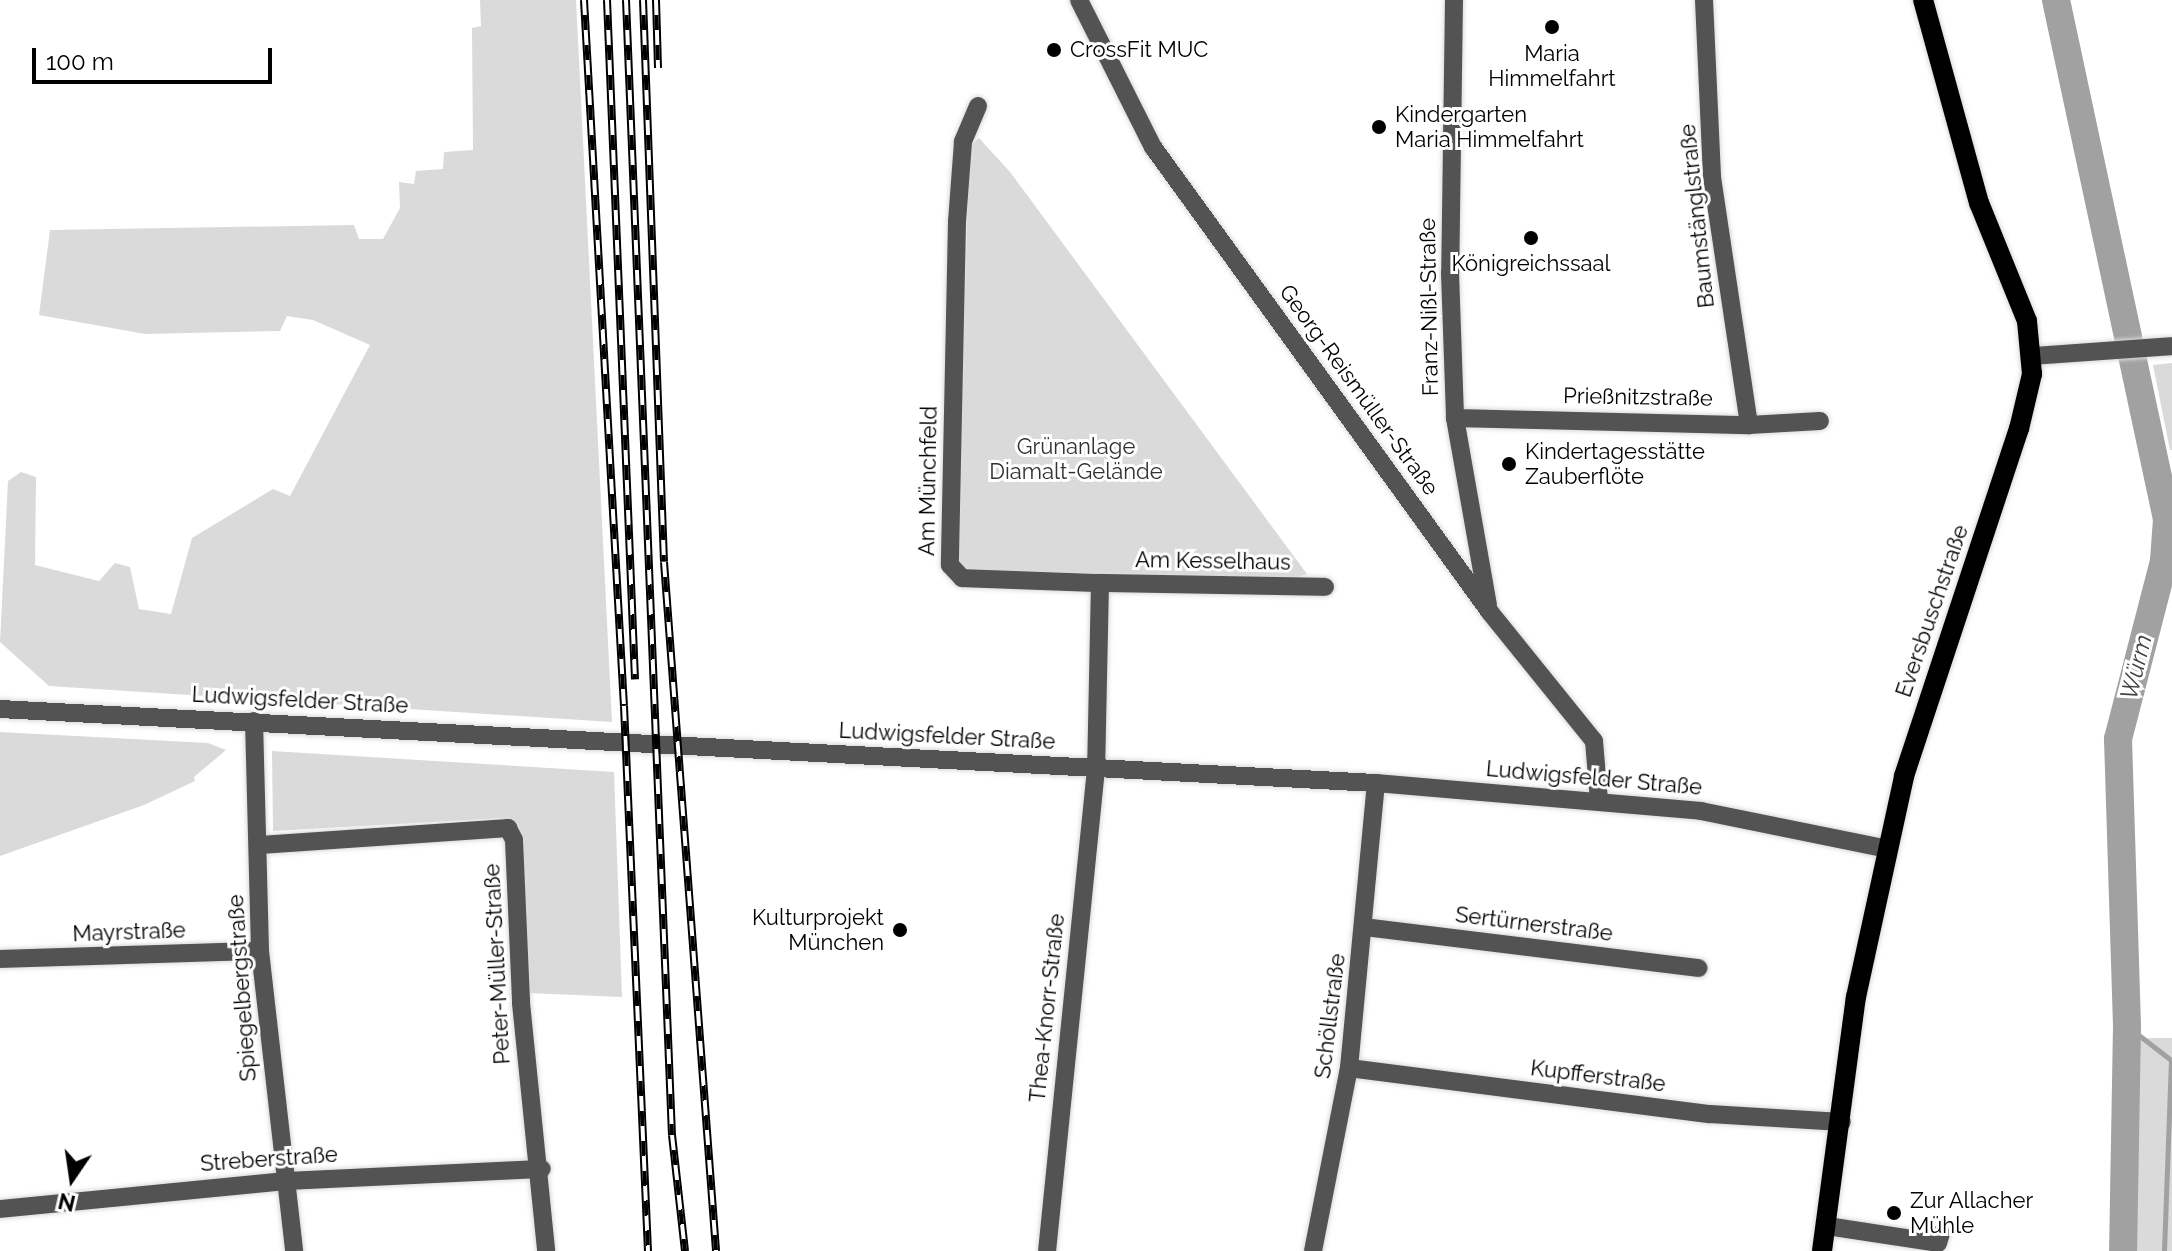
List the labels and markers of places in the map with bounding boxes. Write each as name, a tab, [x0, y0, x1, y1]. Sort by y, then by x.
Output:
marker: Maria Himmelfahrt	[1543, 18, 1561, 36]
place label: CrossFit MUC	[1070, 37, 1208, 63]
place label: Maria Himmelfahrt	[1488, 40, 1616, 92]
marker: CrossFit MUC	[1045, 41, 1063, 59]
place label: Kindergarten Maria Himmelfahrt	[1395, 101, 1584, 152]
marker: Kindergarten Maria Himmelfahrt	[1370, 118, 1388, 136]
marker: Königreichssaal	[1522, 229, 1540, 247]
place label: Königreichssaal	[1452, 251, 1610, 277]
place label: Kindertagesstätte Zauberflöte	[1525, 438, 1705, 490]
marker: Kindertagesstätte Zauberflöte	[1500, 455, 1518, 473]
place label: Kulturprojekt München	[752, 904, 884, 956]
marker: Kulturprojekt München	[891, 921, 909, 939]
place label: Zur Allacher Mühle	[1910, 1187, 2034, 1238]
marker: Zur Allacher Mühle	[1885, 1204, 1903, 1222]

